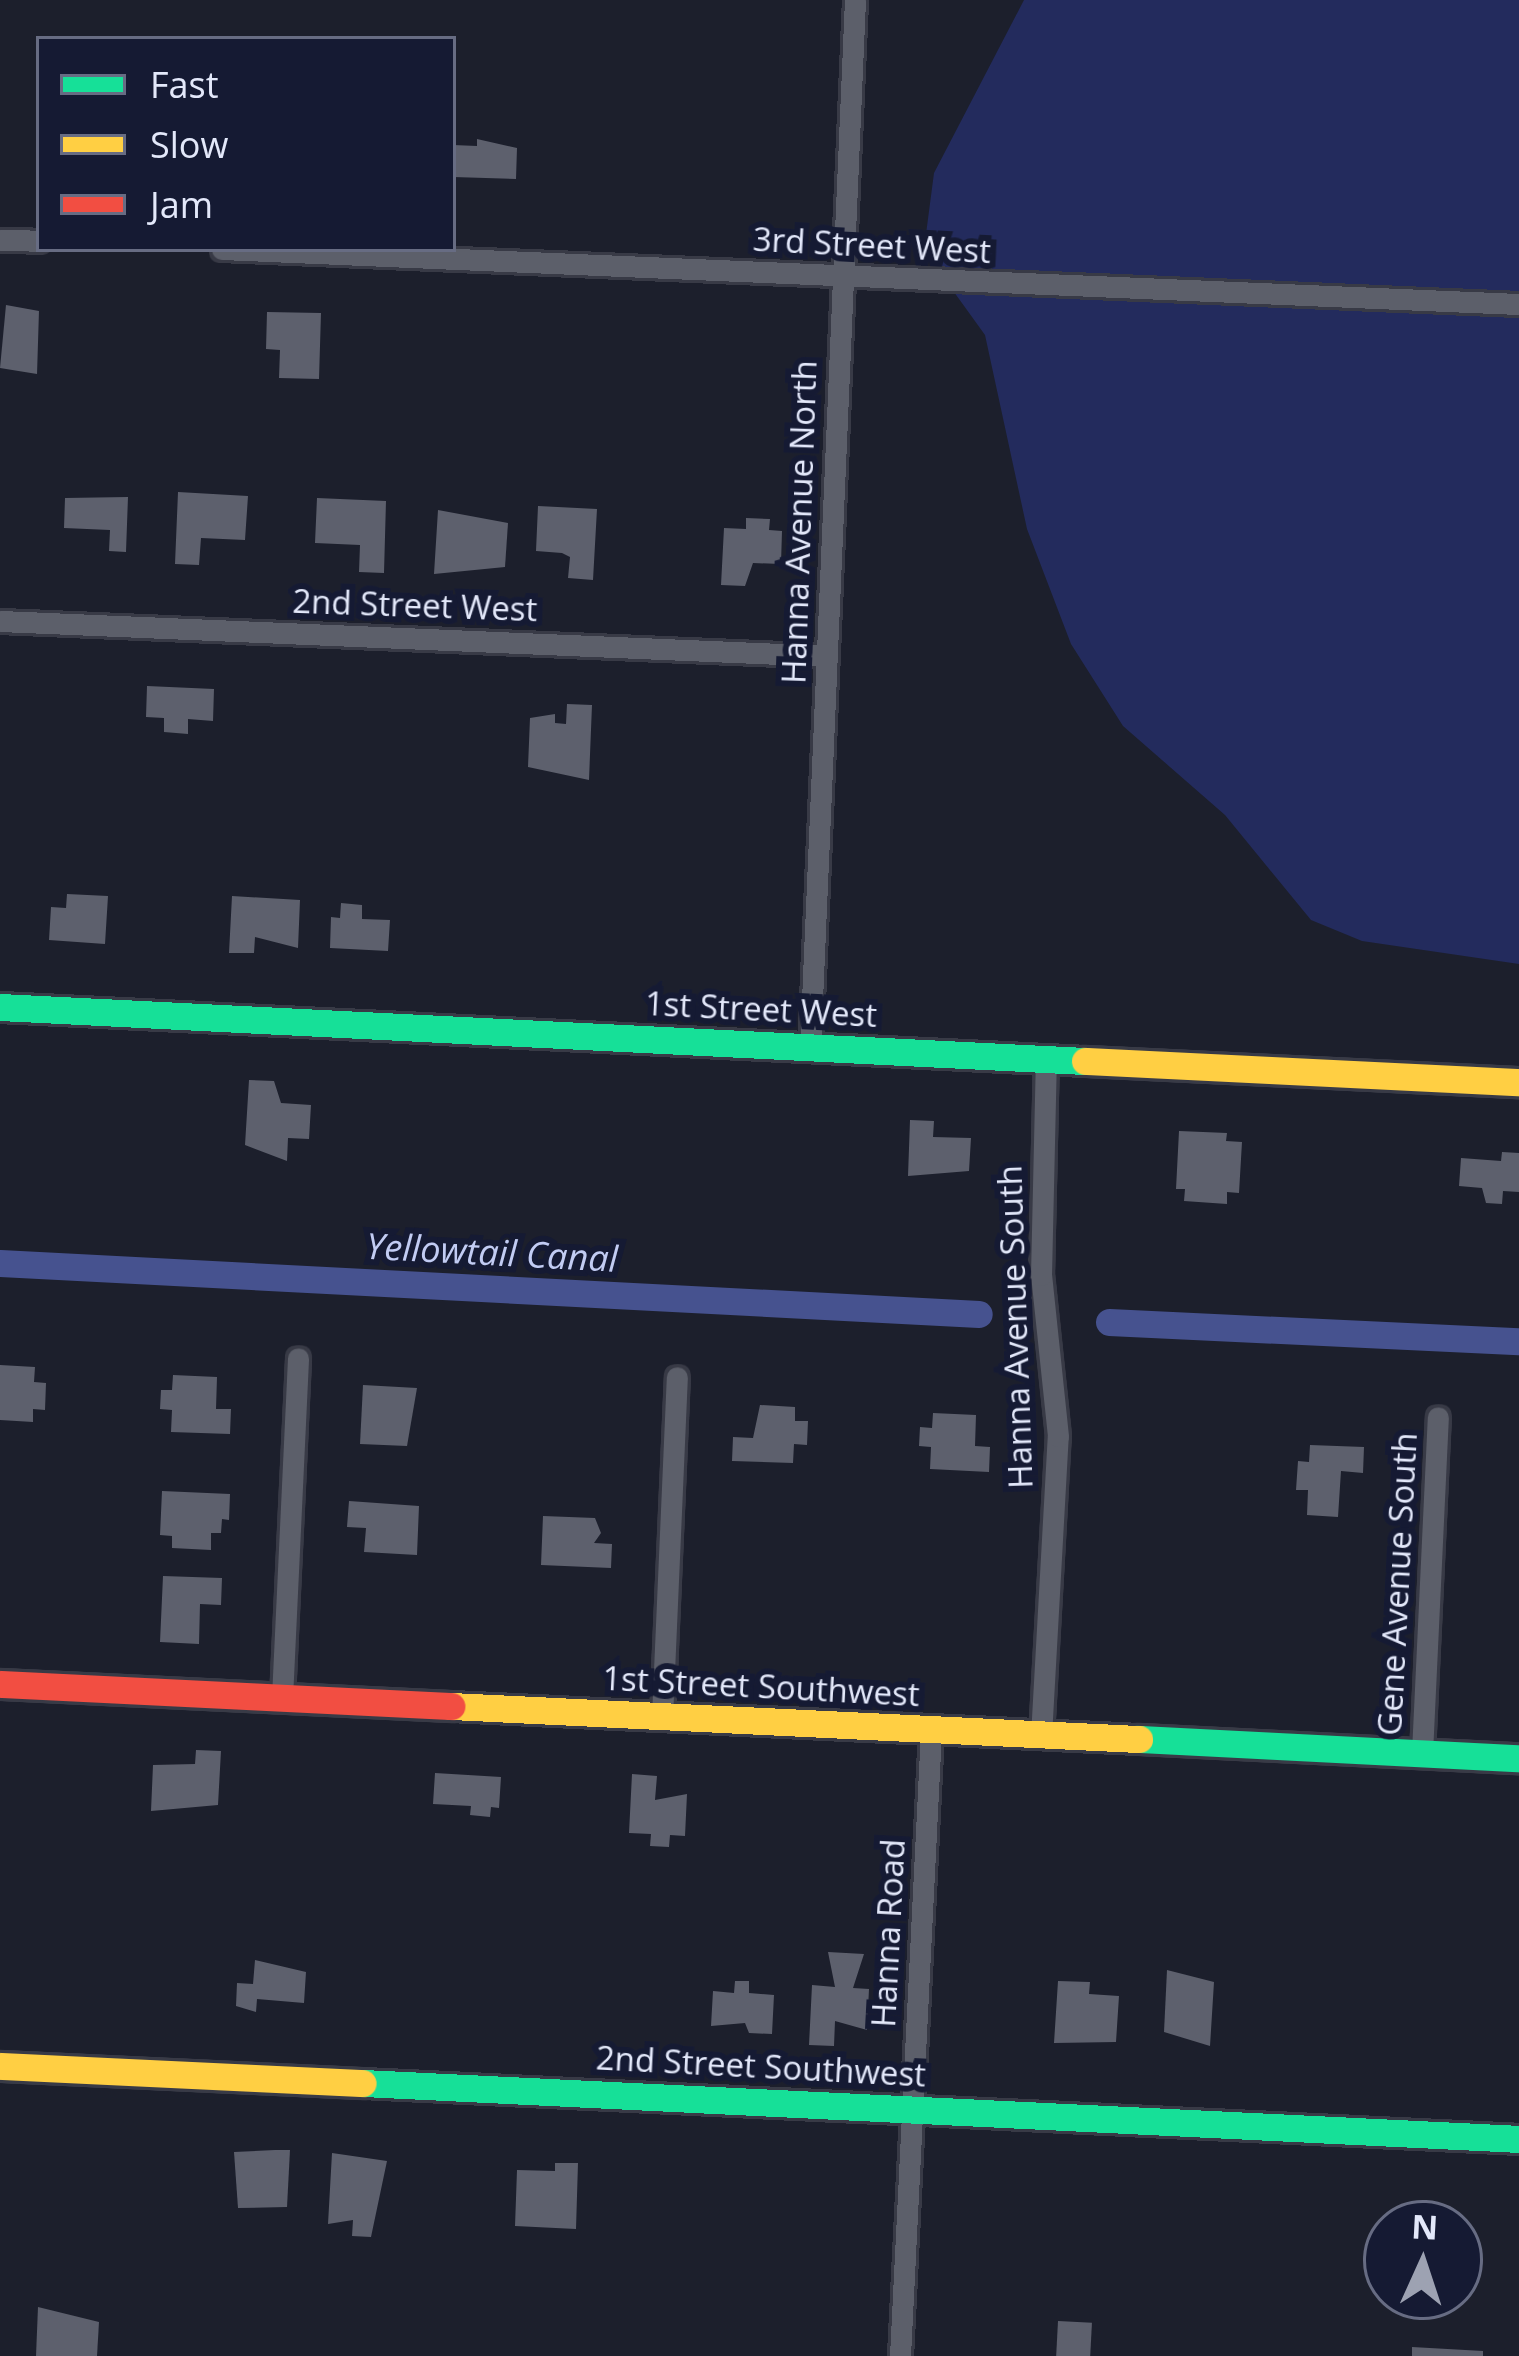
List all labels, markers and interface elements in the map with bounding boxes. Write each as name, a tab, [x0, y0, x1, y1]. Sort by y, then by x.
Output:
legend	[36, 36, 456, 252]
text: Fast	[150, 60, 219, 109]
text: Slow	[150, 120, 228, 169]
text: Jam	[150, 180, 213, 229]
street label: 3rd Street West	[752, 219, 992, 271]
street label: Hanna Avenue North	[774, 360, 824, 684]
street label: 2nd Street West	[292, 581, 538, 629]
street label: 1st Street West	[644, 983, 878, 1035]
street label: Hanna Avenue South	[990, 1165, 1040, 1489]
water label: Yellowtail Canal	[365, 1224, 619, 1280]
street label: Gene Avenue South	[1369, 1431, 1425, 1737]
street label: 1st Street Southwest	[601, 1658, 921, 1714]
street label: Hanna Road	[863, 1838, 913, 2028]
street label: 2nd Street Southwest	[595, 2038, 927, 2094]
north arrow	[1363, 2200, 1483, 2320]
text: N	[1410, 2203, 1439, 2250]

